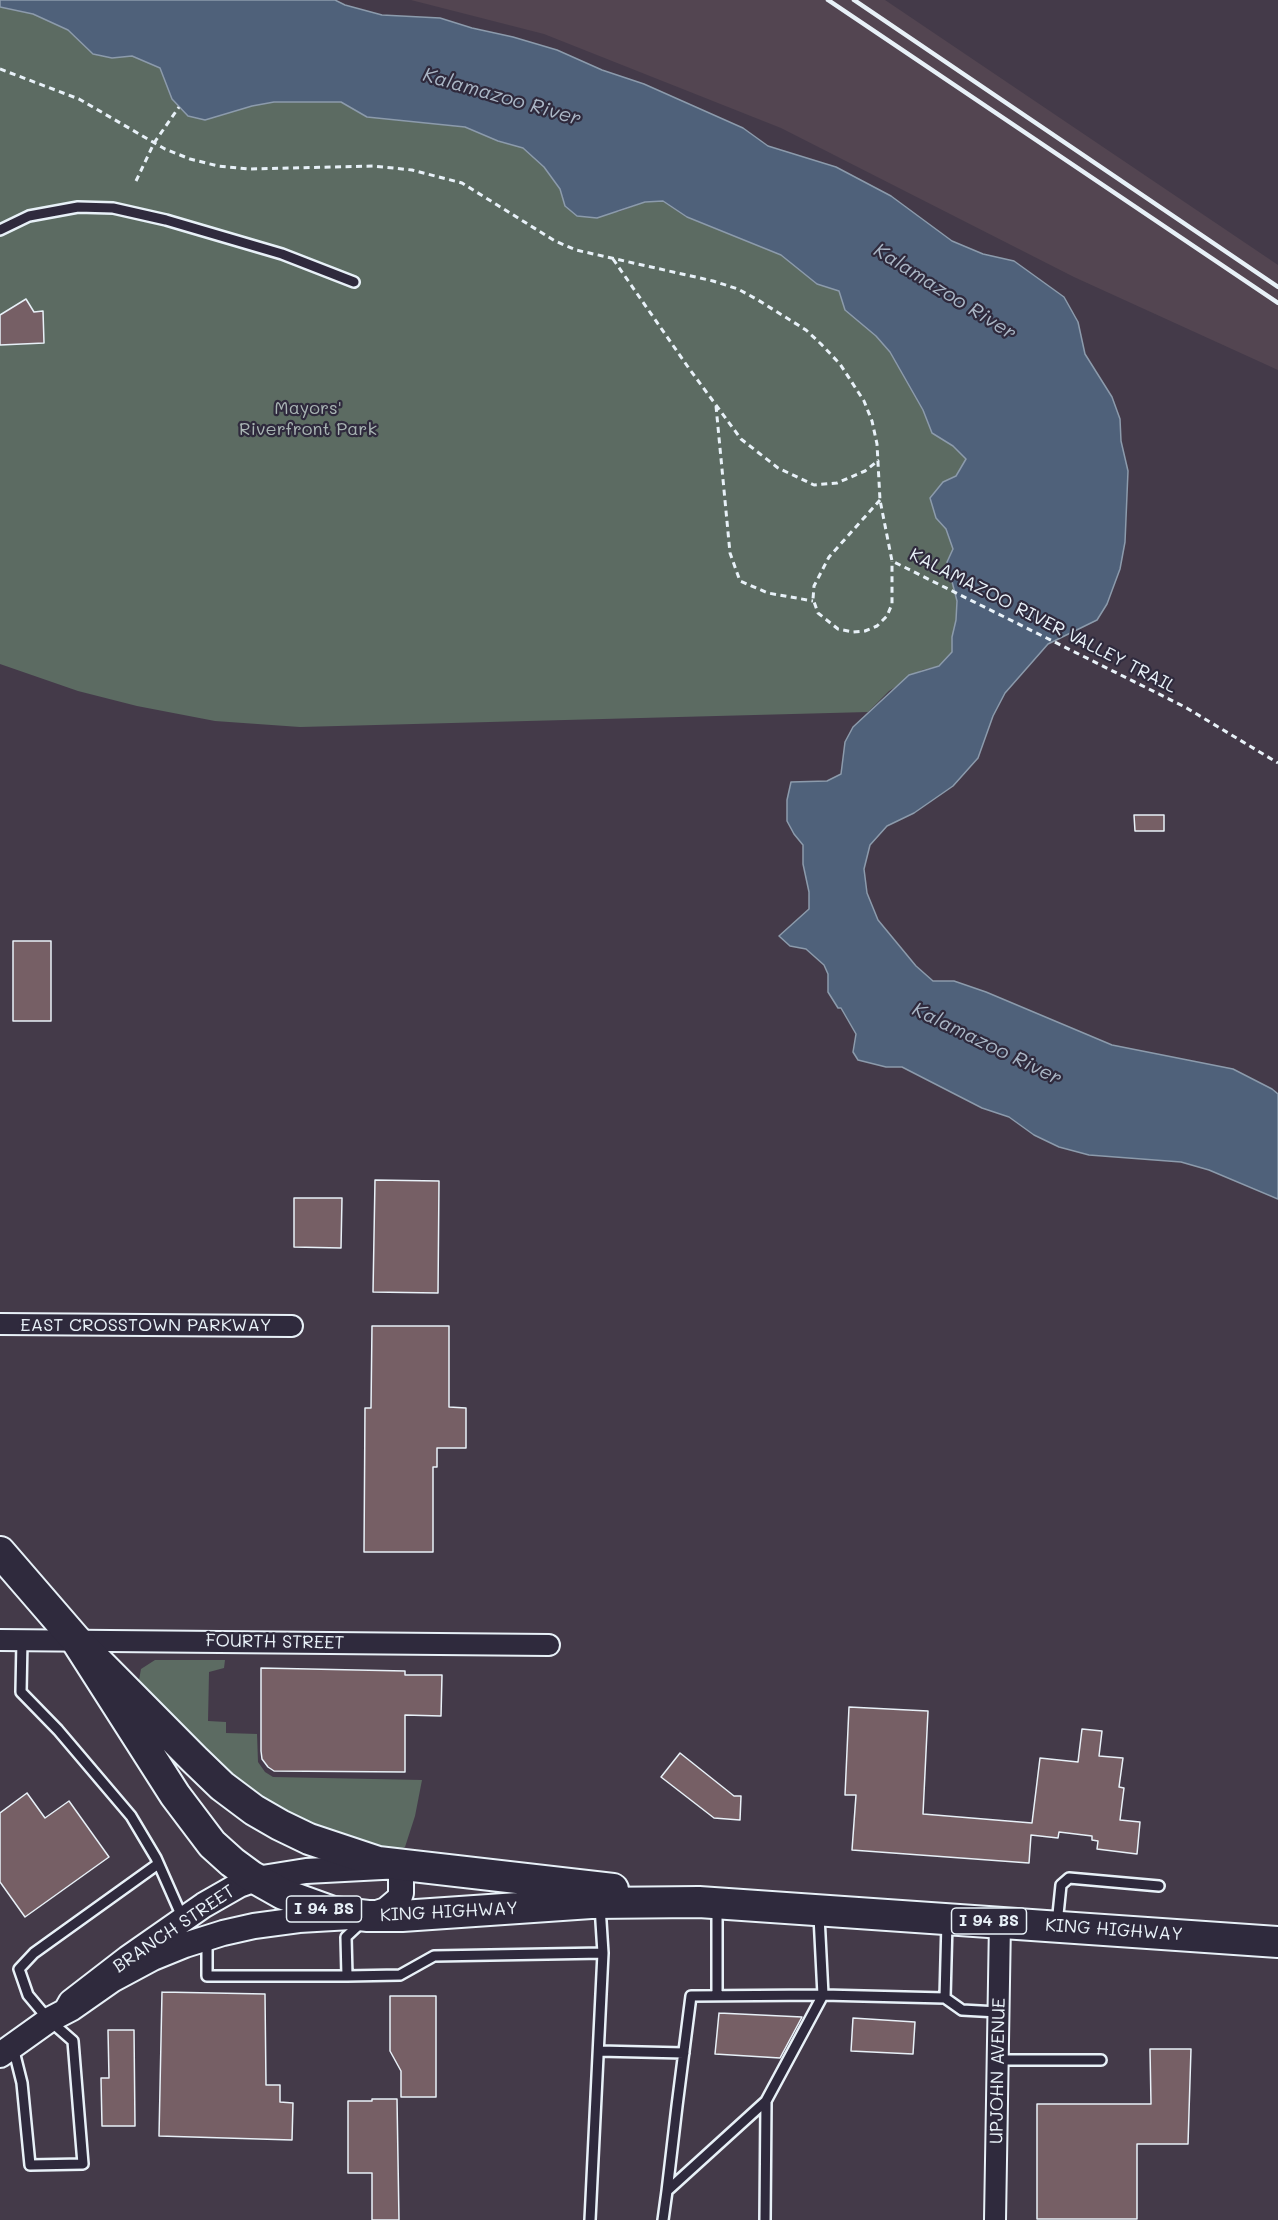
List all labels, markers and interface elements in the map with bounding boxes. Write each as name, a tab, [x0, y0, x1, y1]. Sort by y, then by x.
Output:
water label: Kalamazoo River	[420, 63, 584, 131]
water label: Kalamazoo River	[869, 238, 1021, 346]
park label: Mayors' Riverfront Park	[239, 397, 377, 440]
street label: KALAMAZOO RIVER VALLEY TRAIL	[906, 544, 1180, 698]
water label: Kalamazoo River	[908, 997, 1066, 1091]
street label: EAST CROSSTOWN PARKWAY	[20, 1314, 272, 1336]
street label: FOURTH STREET	[205, 1630, 345, 1654]
street label: BRANCH STREET	[109, 1880, 239, 1978]
road number: I 94 BS	[286, 1896, 362, 1922]
street label: KING HIGHWAY	[379, 1898, 519, 1926]
road number: I 94 BS	[952, 1908, 1026, 1934]
street label: KING HIGHWAY	[1044, 1914, 1184, 1946]
street label: UPJOHN AVENUE	[986, 1998, 1010, 2144]

